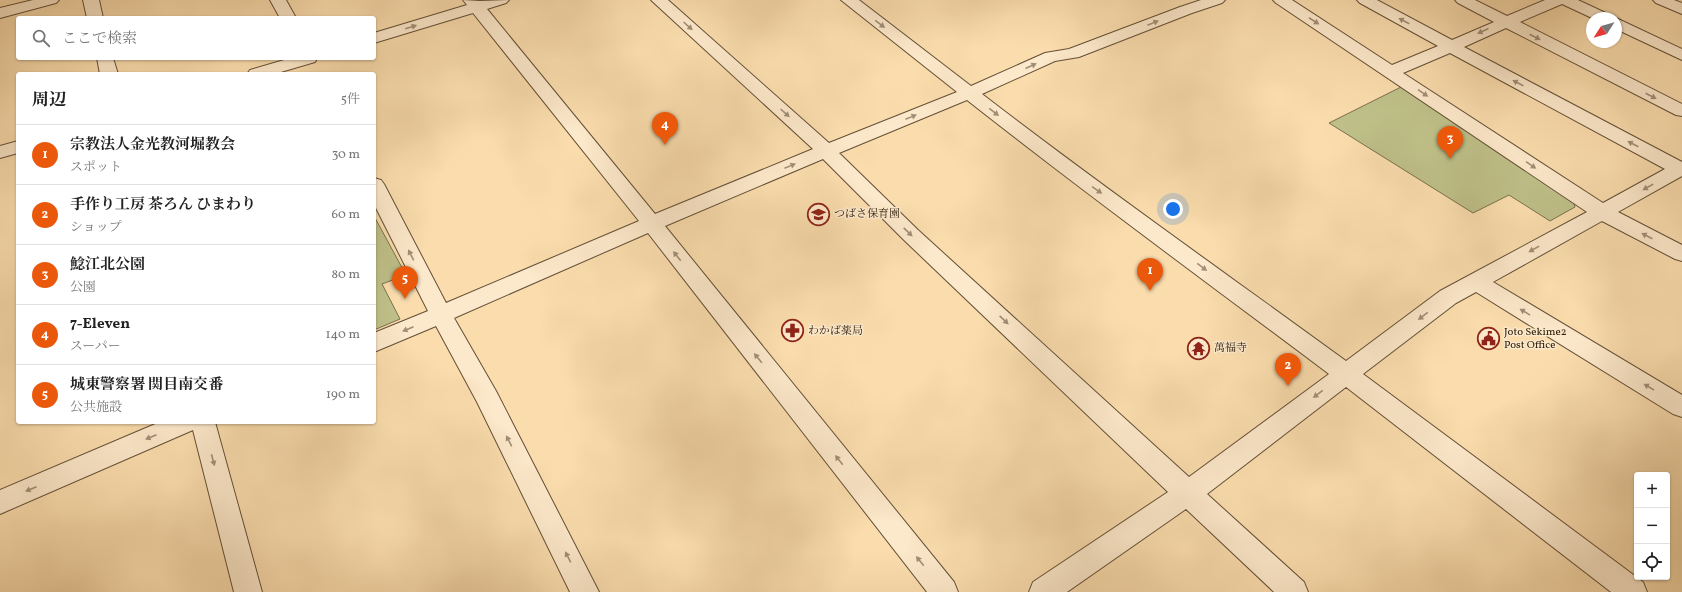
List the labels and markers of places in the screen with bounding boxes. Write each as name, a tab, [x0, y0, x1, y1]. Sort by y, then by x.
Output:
pin: 4	[652, 112, 678, 145]
pin: 3	[1437, 126, 1463, 159]
school or university icon: つばさ保育園	[806, 201, 832, 227]
place label: つばさ保育園	[834, 207, 900, 222]
pin: 1	[1137, 258, 1163, 291]
pin: 5	[392, 266, 418, 299]
pharmacy icon: わかば薬局	[779, 318, 805, 344]
place label: わかば薬局	[808, 324, 863, 339]
public building icon: Joto Sekime2 Post Office	[1476, 325, 1502, 351]
place label: Joto Sekime2 Post Office	[1504, 325, 1567, 353]
temple icon: 萬福寺	[1186, 335, 1212, 361]
place label: 萬福寺	[1214, 341, 1247, 356]
pin: 2	[1275, 353, 1301, 386]

